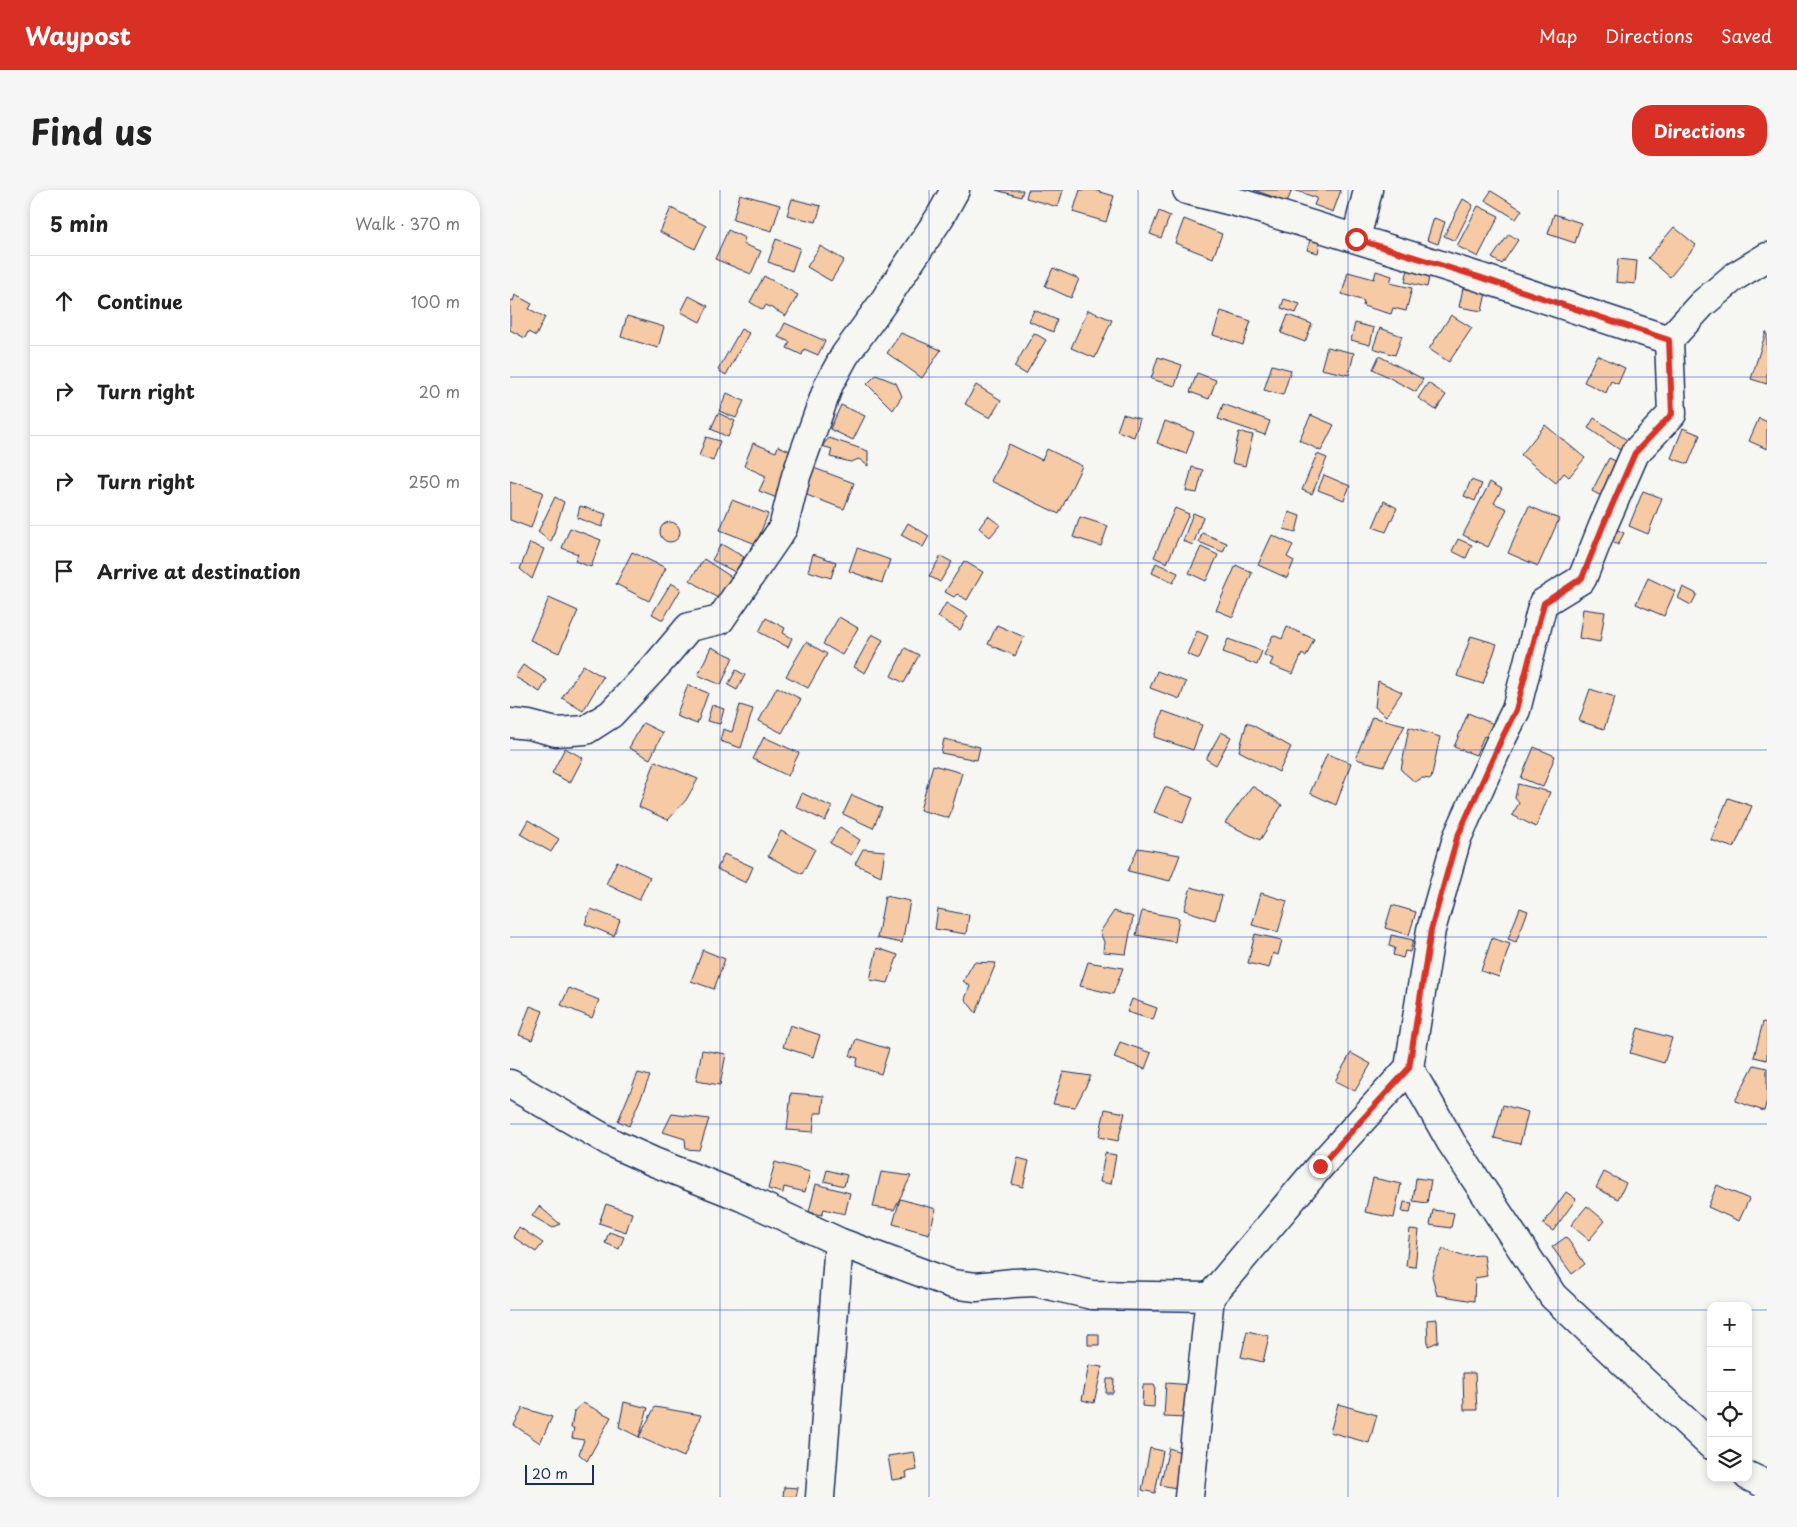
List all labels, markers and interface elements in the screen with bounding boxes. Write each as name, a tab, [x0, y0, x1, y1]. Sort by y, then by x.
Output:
text: Waypost	[25, 17, 131, 53]
text: Map	[1539, 22, 1577, 49]
text: Directions	[1605, 22, 1693, 49]
text: Saved	[1721, 22, 1772, 49]
text: Find us	[30, 104, 152, 157]
button: Directions	[1632, 105, 1767, 156]
text: 5 min	[50, 207, 108, 239]
text: Walk · 370 m	[355, 211, 460, 235]
route start	[1345, 228, 1368, 251]
icon: ahead	[50, 287, 78, 315]
text: Continue	[97, 287, 183, 315]
text: 100 m	[411, 289, 460, 313]
icon: right	[50, 377, 78, 405]
text: Turn right	[97, 377, 195, 405]
text: 20 m	[419, 379, 460, 403]
icon: right	[50, 467, 78, 495]
text: Turn right	[97, 467, 195, 495]
text: 250 m	[409, 469, 460, 493]
icon: arrive	[50, 557, 78, 585]
text: Arrive at destination	[97, 557, 301, 585]
route end	[1309, 1155, 1332, 1178]
map controls	[1707, 1302, 1752, 1482]
button: +	[1707, 1302, 1752, 1347]
button: −	[1707, 1347, 1752, 1392]
button: locate	[1707, 1392, 1752, 1437]
button: layers	[1707, 1437, 1752, 1482]
scale bar	[525, 1462, 594, 1485]
text: 20 m	[532, 1463, 568, 1484]

